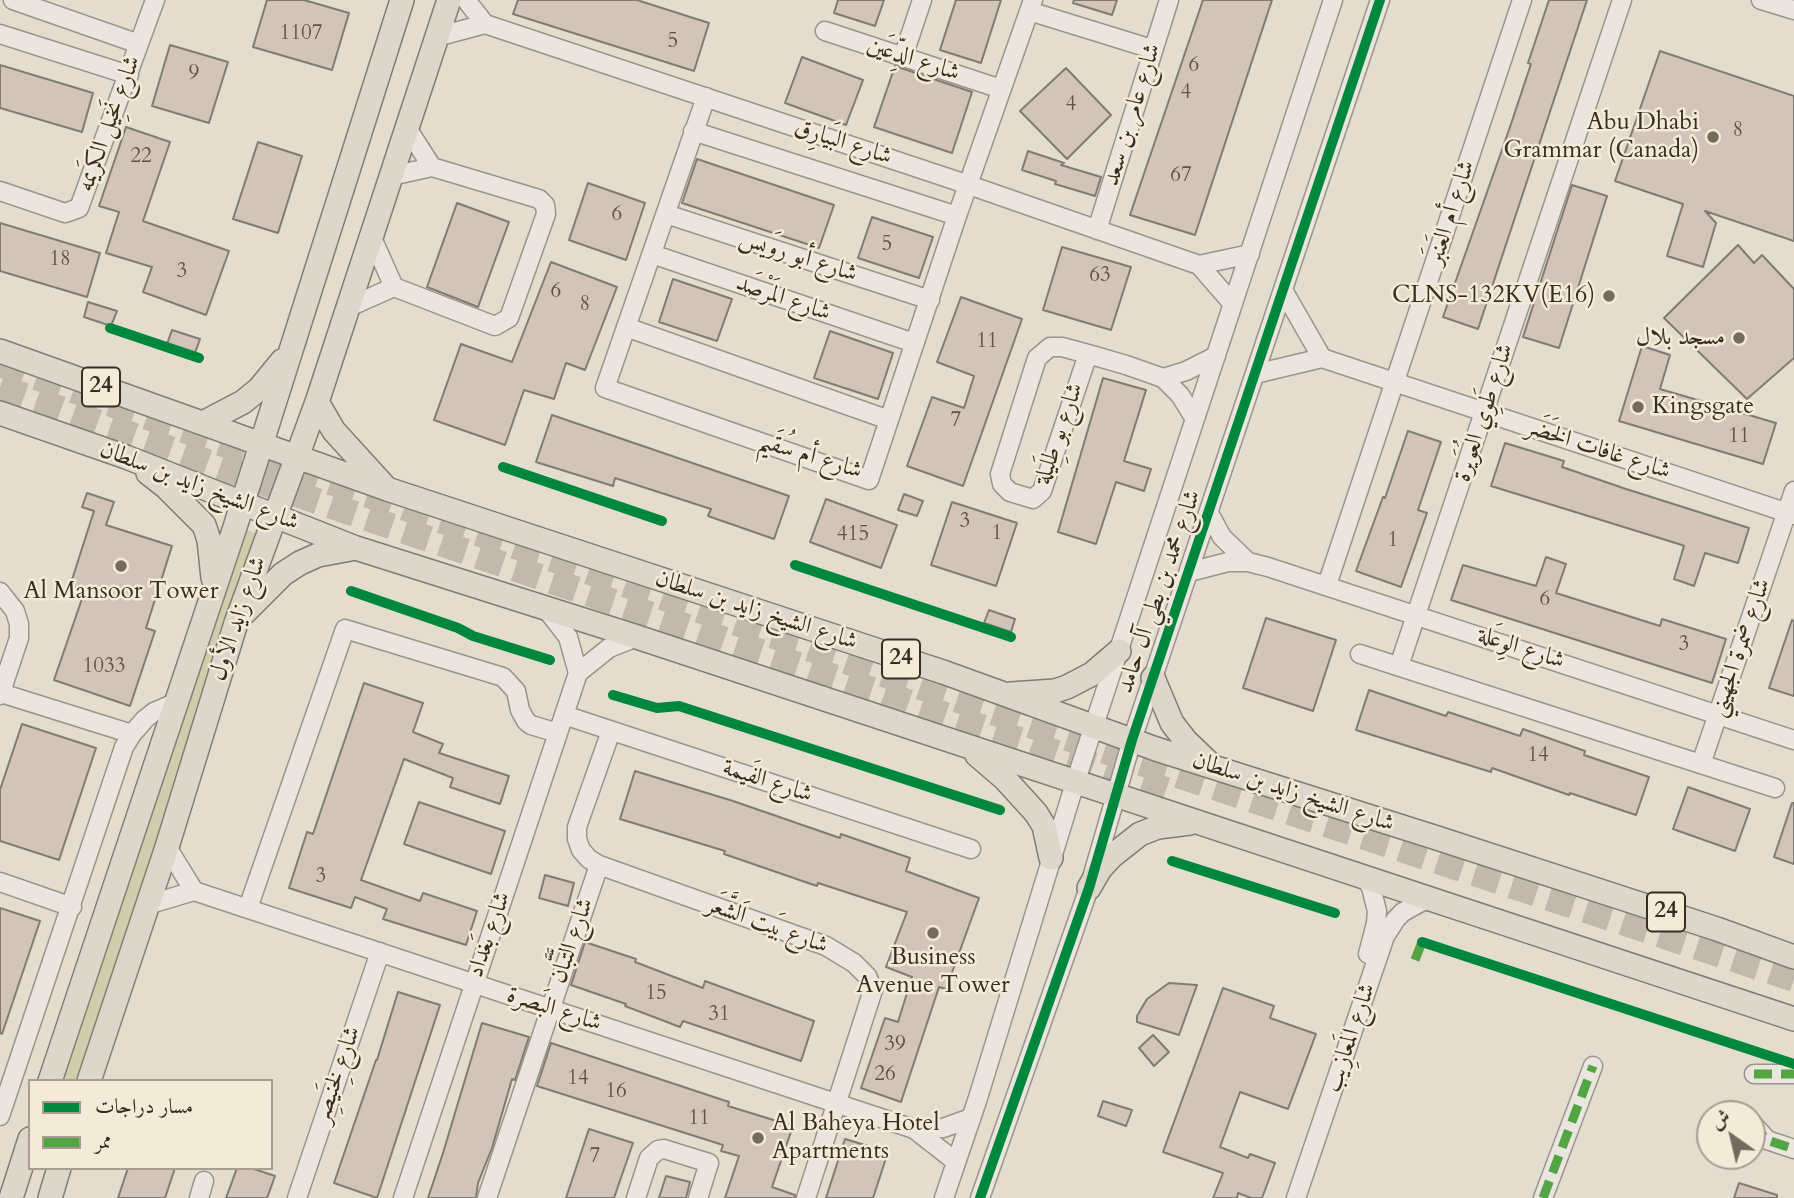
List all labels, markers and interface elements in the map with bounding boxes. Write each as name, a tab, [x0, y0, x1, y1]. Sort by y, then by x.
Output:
house number: 1107	[279, 21, 323, 47]
house number: 5	[668, 29, 678, 55]
street label: شارع الدِّعَين	[863, 31, 963, 89]
street label: شارع عامر بن سعد	[1098, 40, 1168, 190]
street label: شارع نَخِيل الكرَيمه	[72, 52, 148, 196]
house number: 6	[1189, 53, 1199, 79]
house number: 9	[189, 61, 199, 87]
house number: 4	[1181, 80, 1191, 106]
house number: 4	[1066, 92, 1076, 118]
place label: Abu Dhabi Grammar (Canada)	[1504, 109, 1699, 165]
street label: شارع البَيارِق	[791, 114, 895, 172]
house number: 8	[1733, 118, 1743, 144]
marker: Abu Dhabi Grammar (Canada)	[1705, 129, 1721, 145]
house number: 22	[130, 144, 152, 170]
street label: شارع أم العَنبَر	[1422, 157, 1482, 269]
house number: 67	[1170, 163, 1192, 189]
house number: 6	[612, 202, 622, 228]
street label: شارع أبو روَيس	[735, 224, 861, 290]
house number: 5	[882, 232, 892, 258]
house number: 18	[49, 247, 71, 273]
house number: 3	[177, 259, 187, 285]
house number: 63	[1089, 263, 1111, 289]
street label: شارع المَرْصَد	[732, 269, 834, 329]
house number: 6	[551, 279, 561, 305]
place label: CLNS-132KV(E16)	[1392, 282, 1595, 310]
marker: CLNS-132KV(E16)	[1601, 288, 1617, 304]
house number: 8	[580, 292, 590, 318]
place label: مسجد بلال	[1636, 324, 1725, 352]
house number: 11	[976, 329, 998, 355]
marker: مسجد بلال	[1731, 330, 1747, 346]
street label: شارع طَوِي العُوَيرة	[1449, 340, 1521, 486]
road number: 24	[82, 368, 120, 406]
street label: شارع بو طِلَيلة	[1029, 379, 1091, 489]
place label: Kingsgate	[1652, 393, 1754, 421]
marker: Kingsgate	[1630, 399, 1646, 415]
house number: 7	[951, 408, 961, 434]
street label: شارع غافات الخَضَر	[1522, 413, 1674, 487]
house number: 11	[1728, 424, 1750, 450]
street label: شارع أم سُقَيم	[755, 428, 865, 486]
street label: شارع الشيخ زايد بن سلطان	[95, 436, 303, 538]
street label: شارع محمد بن بطي آل حامد	[1112, 487, 1208, 697]
house number: 3	[960, 509, 970, 535]
house number: 1	[992, 521, 1002, 547]
house number: 415	[837, 522, 869, 548]
house number: 1	[1388, 528, 1398, 554]
street label: شارع زايد الأول	[204, 553, 274, 685]
marker: Al Mansoor Tower	[113, 558, 129, 574]
street label: شارع الشيخ زايد بن سلطان	[651, 565, 861, 657]
street label: شارع ضمرة الجهيني	[1704, 575, 1778, 721]
place label: Al Mansoor Tower	[24, 578, 218, 606]
house number: 6	[1540, 587, 1550, 613]
street label: شارع الوِعَلة	[1474, 622, 1568, 676]
house number: 3	[1679, 632, 1689, 658]
road number: 24	[882, 639, 920, 678]
house number: 1033	[82, 654, 126, 680]
house number: 14	[1527, 743, 1549, 769]
street label: شارع الشيخ زايد بن سلطان	[1188, 747, 1398, 839]
street label: شارع الفَيمة	[718, 754, 816, 810]
house number: 3	[316, 864, 326, 890]
street label: شارع بَغداد	[462, 888, 518, 982]
street label: شارع بَيت اَلشَّعَر	[702, 891, 832, 961]
road number: 24	[1647, 892, 1685, 931]
street label: شارع التَّبَّان	[545, 894, 601, 988]
marker: Business Avenue Tower	[925, 925, 941, 941]
place label: Business Avenue Tower	[856, 944, 1010, 1000]
street label: شارع المَعازِيب	[1319, 980, 1383, 1096]
street label: شارع البَصرة	[503, 981, 605, 1039]
house number: 15	[645, 981, 667, 1007]
house number: 31	[708, 1002, 730, 1028]
street label: شارع لِخنَيصِر	[308, 1023, 368, 1127]
house number: 39	[884, 1032, 906, 1058]
house number: 26	[874, 1062, 896, 1088]
house number: 14	[567, 1066, 589, 1092]
legend	[28, 1079, 273, 1170]
house number: 16	[605, 1079, 627, 1105]
text: مسار دراجات	[95, 1092, 193, 1121]
north arrow	[1696, 1100, 1766, 1170]
text: ش	[1705, 1103, 1735, 1135]
house number: 11	[688, 1106, 710, 1132]
place label: Al Baheya Hotel Apartments	[772, 1110, 939, 1166]
text: ممر	[95, 1127, 112, 1156]
marker: Al Baheya Hotel Apartments	[750, 1130, 766, 1146]
house number: 7	[590, 1144, 600, 1170]

